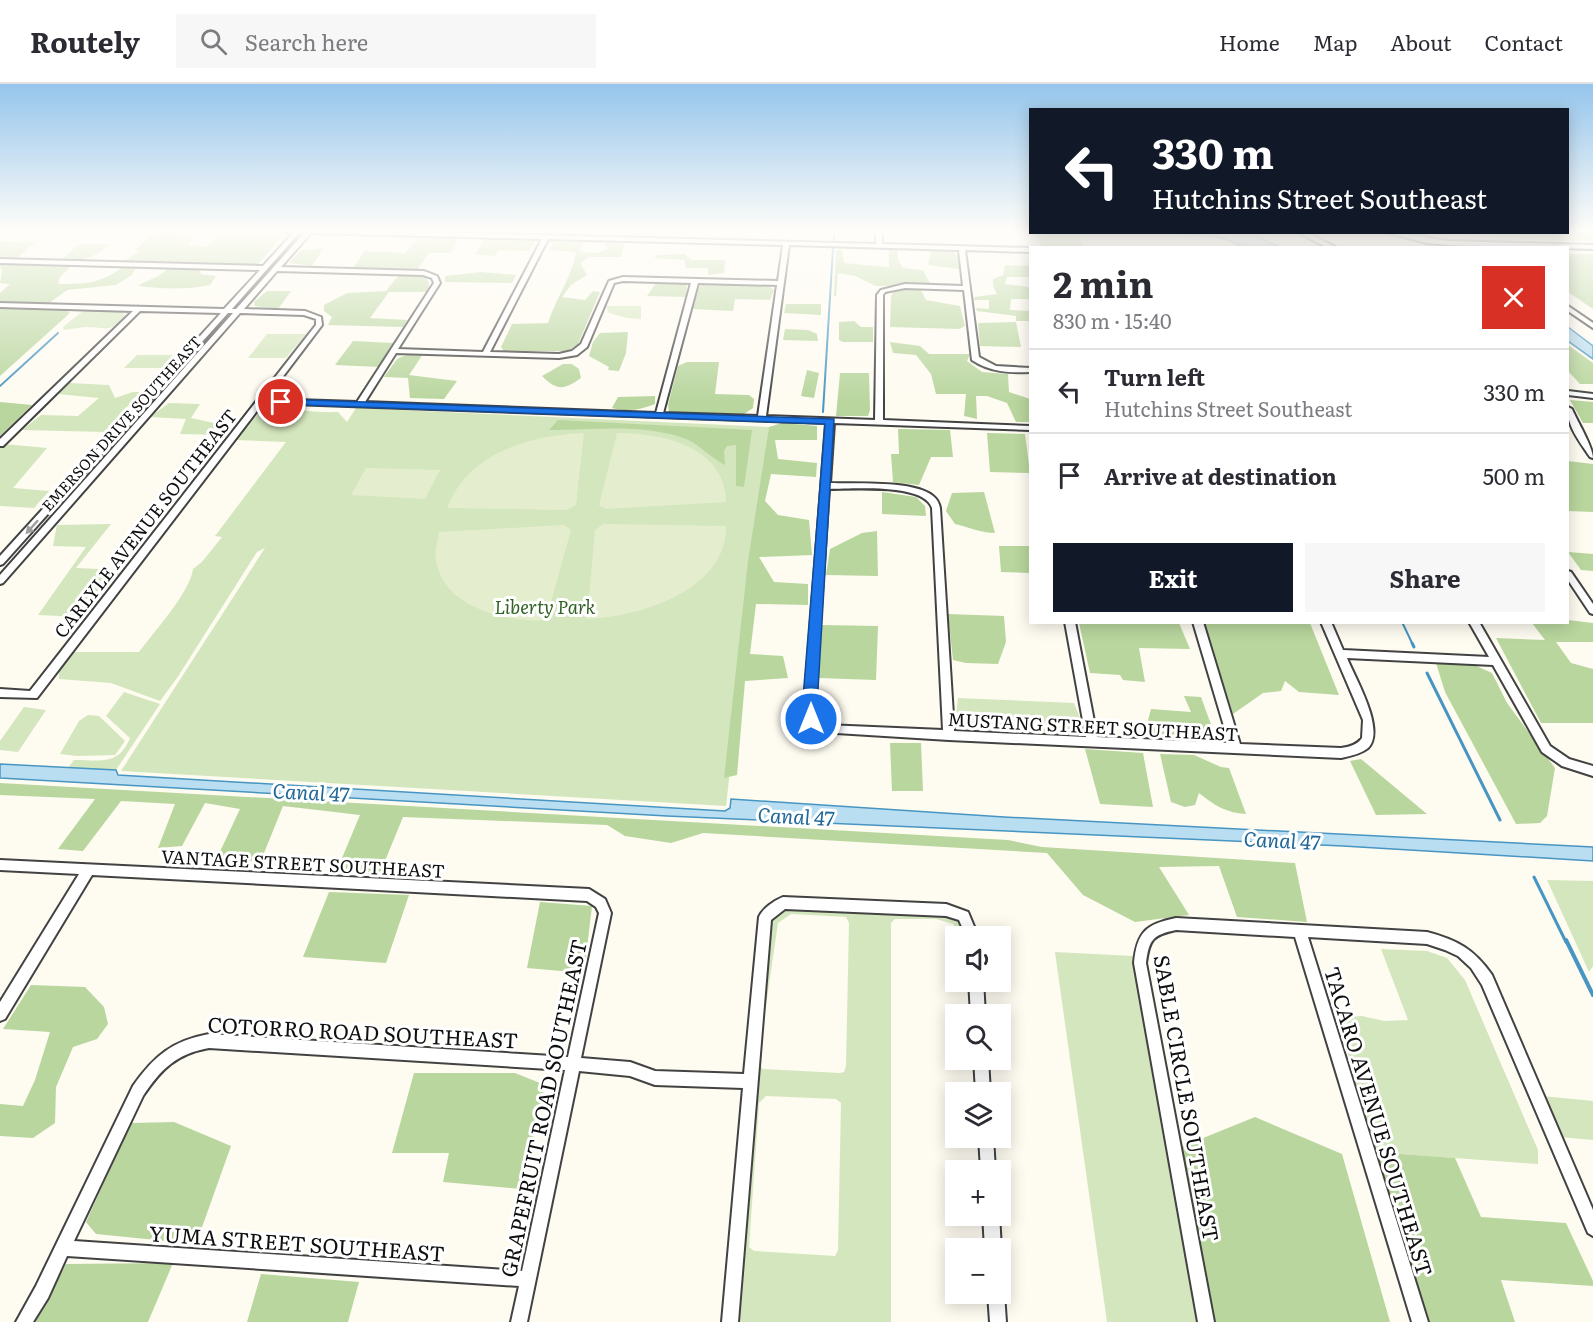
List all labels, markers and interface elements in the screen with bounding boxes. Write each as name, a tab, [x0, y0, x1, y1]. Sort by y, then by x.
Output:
search box	[176, 14, 596, 68]
text: Routely	[30, 20, 140, 62]
icon: search	[197, 25, 230, 58]
text: Search here	[245, 25, 368, 58]
text: Home	[1219, 26, 1280, 57]
text: Map	[1313, 26, 1357, 57]
text: About	[1390, 26, 1452, 57]
text: Contact	[1485, 26, 1563, 57]
text: 330 m	[1152, 120, 1274, 182]
icon: left	[1053, 132, 1131, 210]
text: Hutchins Street Southeast	[1152, 177, 1487, 217]
text: 2 min	[1053, 256, 1154, 309]
button: close	[1482, 266, 1545, 329]
text: 830 m · 15:40	[1053, 305, 1172, 335]
street label: EMERSON DRIVE SOUTHEAST	[36, 330, 206, 516]
text: Turn left	[1104, 360, 1205, 393]
icon: left	[1053, 375, 1086, 408]
text: 330 m	[1483, 375, 1545, 408]
pin	[255, 376, 306, 427]
icon: arrive	[264, 385, 297, 418]
text: Hutchins Street Southeast	[1104, 393, 1352, 423]
street label: CARLYLE AVENUE SOUTHEAST	[47, 403, 243, 643]
icon: arrive	[1053, 459, 1086, 492]
text: Arrive at destination	[1104, 459, 1337, 492]
text: 500 m	[1483, 459, 1545, 492]
one-way arrow	[25, 519, 39, 534]
button: Exit	[1053, 543, 1293, 612]
button: Share	[1305, 543, 1545, 612]
park label: Liberty Park	[495, 593, 596, 620]
position arrow	[779, 687, 843, 751]
street label: MUSTANG STREET SOUTHEAST	[947, 705, 1239, 747]
water label: Canal 47	[272, 774, 351, 808]
water label: Canal 47	[757, 798, 836, 832]
water label: Canal 47	[1243, 822, 1322, 856]
street label: VANTAGE STREET SOUTHEAST	[160, 842, 446, 884]
map controls	[945, 926, 1011, 1304]
button: sound	[945, 926, 1011, 992]
street label: GRAPEFRUIT ROAD SOUTHEAST	[491, 936, 593, 1280]
street label: SABLE CIRCLE SOUTHEAST	[1147, 952, 1229, 1244]
street label: TACARO AVENUE SOUTHEAST	[1318, 963, 1442, 1279]
button: search	[945, 1004, 1011, 1070]
street label: COTORRO ROAD SOUTHEAST	[207, 1007, 519, 1055]
button: layers	[945, 1082, 1011, 1148]
button: +	[945, 1160, 1011, 1226]
street label: YUMA STREET SOUTHEAST	[148, 1216, 446, 1268]
button: −	[945, 1238, 1011, 1304]

